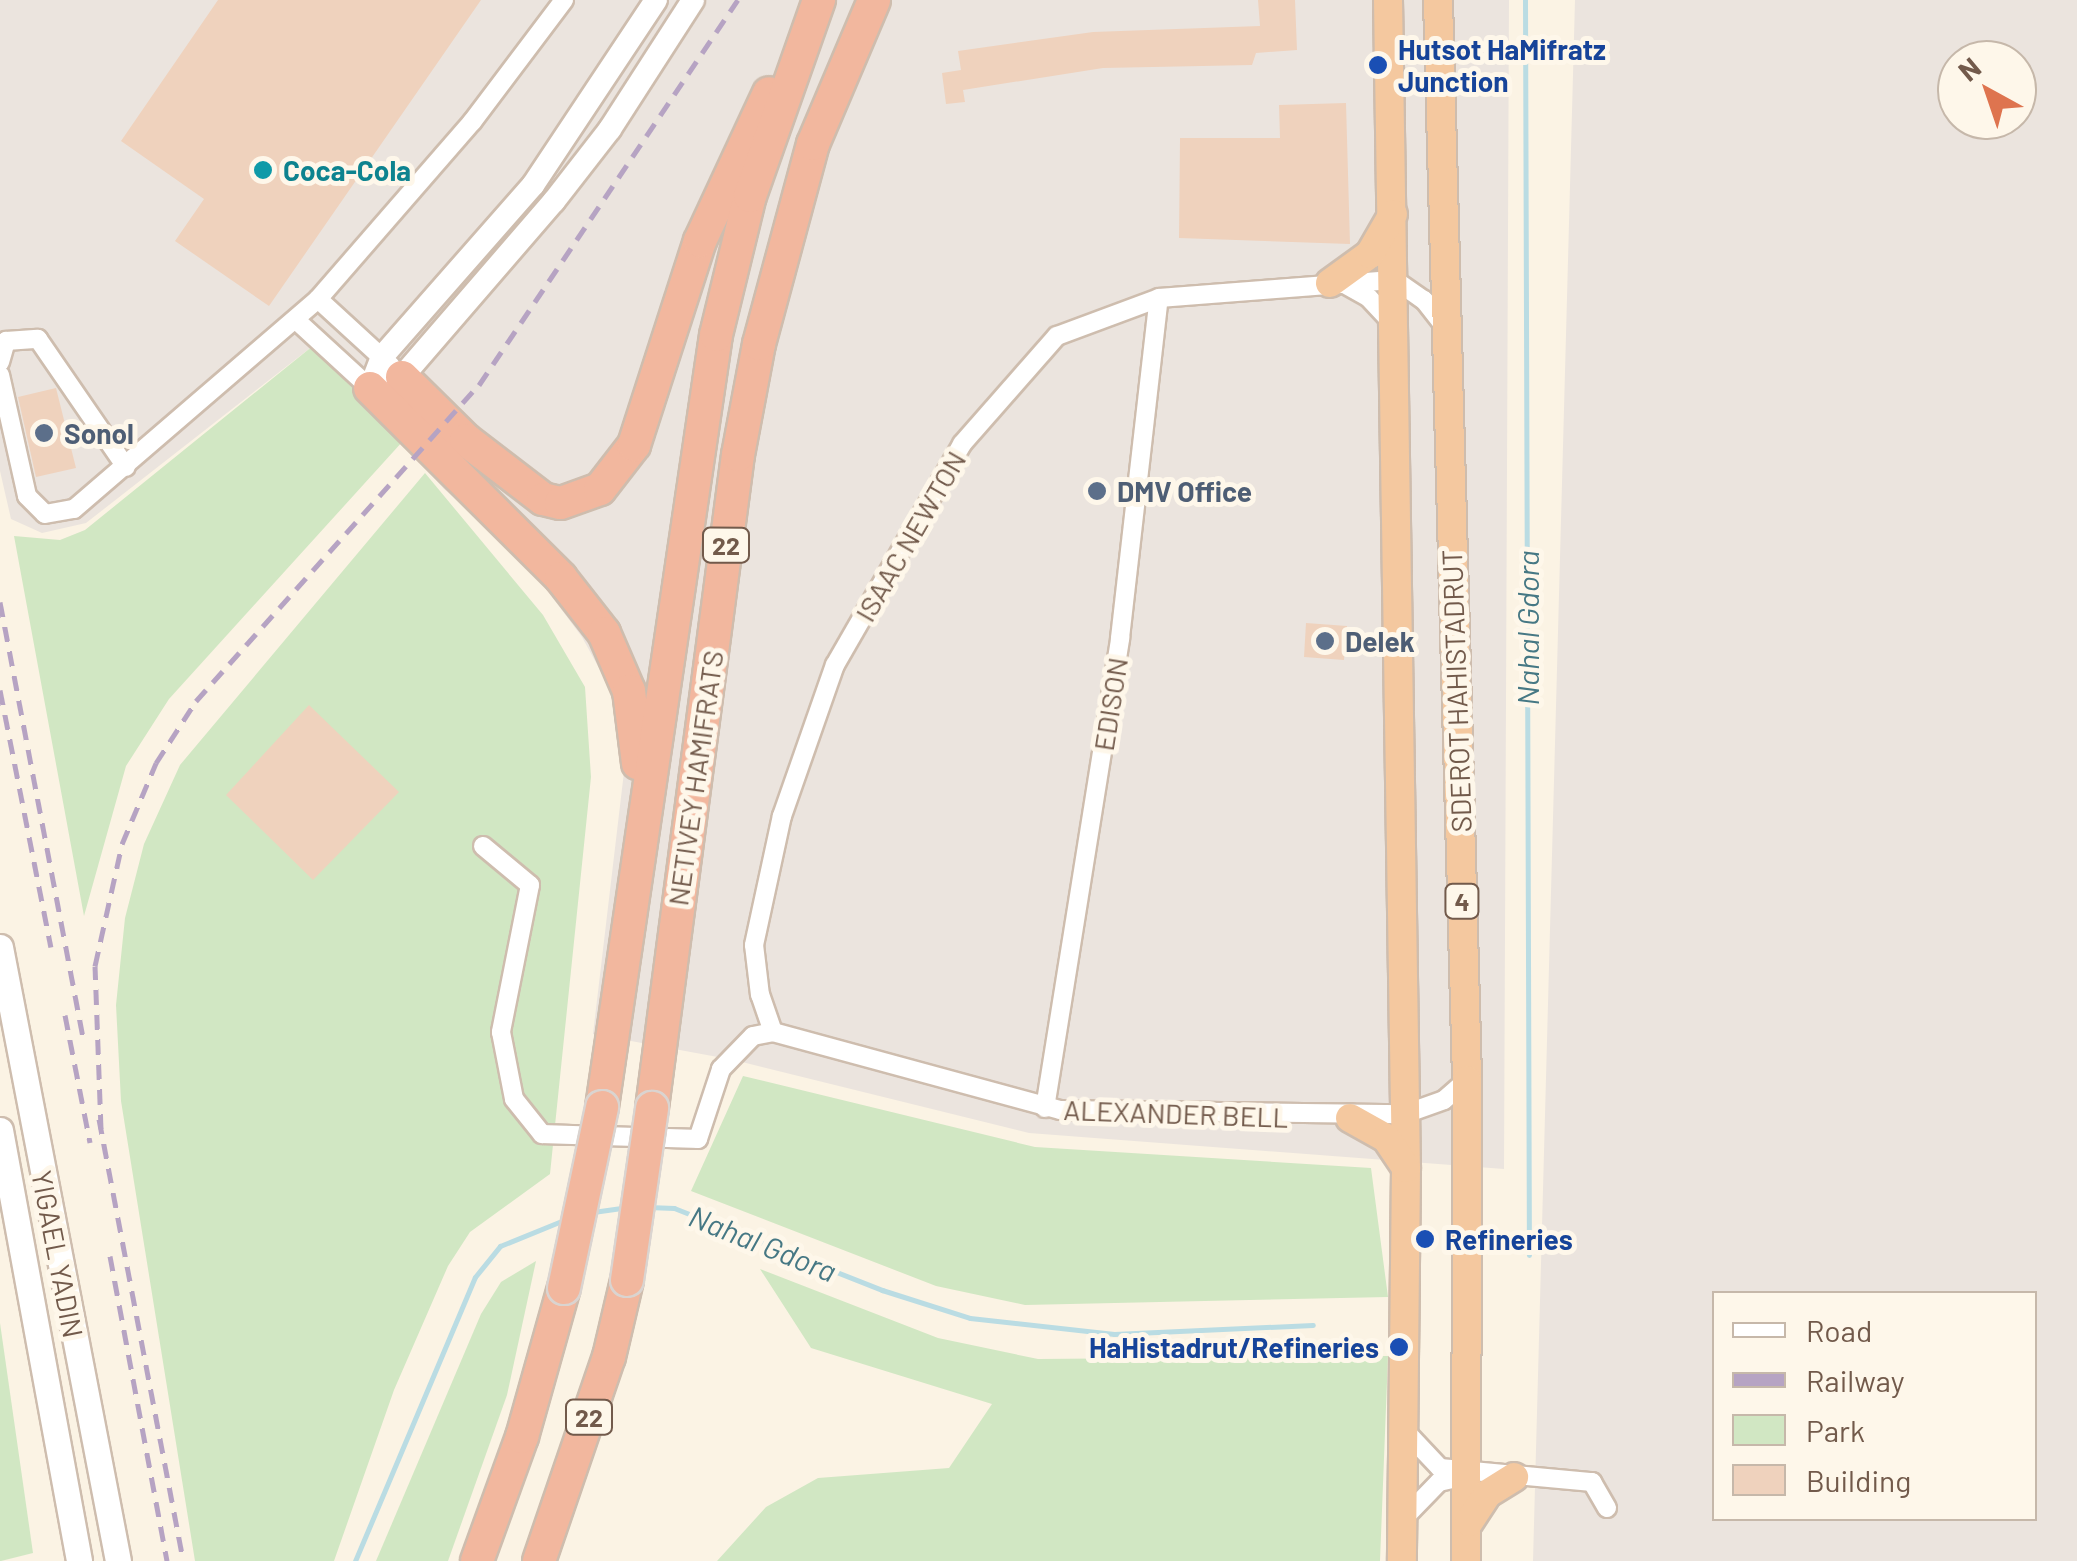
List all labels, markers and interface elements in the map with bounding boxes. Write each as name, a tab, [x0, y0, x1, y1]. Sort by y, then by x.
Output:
place label: Hutsot HaMifratz Junction	[1398, 32, 1606, 98]
north arrow	[1937, 40, 2037, 140]
text: N	[1951, 50, 1987, 88]
marker: Hutsot HaMifratz Junction	[1367, 54, 1389, 76]
place label: Coca-Cola	[283, 153, 411, 187]
marker: Coca-Cola	[252, 159, 274, 181]
place label: Sonol	[64, 416, 134, 450]
marker: Sonol	[33, 422, 55, 444]
street label: ISAAC NEWTON	[848, 445, 972, 627]
place label: DMV Office	[1117, 474, 1252, 508]
marker: DMV Office	[1086, 480, 1108, 502]
road number: 22	[701, 525, 751, 565]
street label: SDEROT HAHISTADRUT	[1434, 549, 1478, 833]
water label: Nahal Gdora	[1509, 550, 1545, 706]
place label: Delek	[1345, 624, 1415, 658]
marker: Delek	[1314, 630, 1336, 652]
street label: NETIVEY HAMIFRATS	[660, 648, 730, 908]
street label: EDISON	[1086, 655, 1134, 753]
road number: 4	[1442, 881, 1482, 921]
street label: ALEXANDER BELL	[1063, 1092, 1289, 1134]
street label: YIGAEL YADIN	[25, 1167, 91, 1341]
water label: Nahal Gdora	[684, 1197, 842, 1289]
place label: Refineries	[1445, 1222, 1573, 1256]
marker: Refineries	[1414, 1228, 1436, 1250]
legend	[1712, 1291, 2037, 1521]
text: Road	[1806, 1312, 1872, 1348]
place label: HaHistadrut/Refineries	[1089, 1330, 1379, 1364]
marker: HaHistadrut/Refineries	[1388, 1336, 1410, 1358]
text: Railway	[1806, 1362, 1905, 1398]
road number: 22	[564, 1397, 614, 1437]
text: Park	[1806, 1412, 1865, 1448]
text: Building	[1806, 1462, 1911, 1498]

